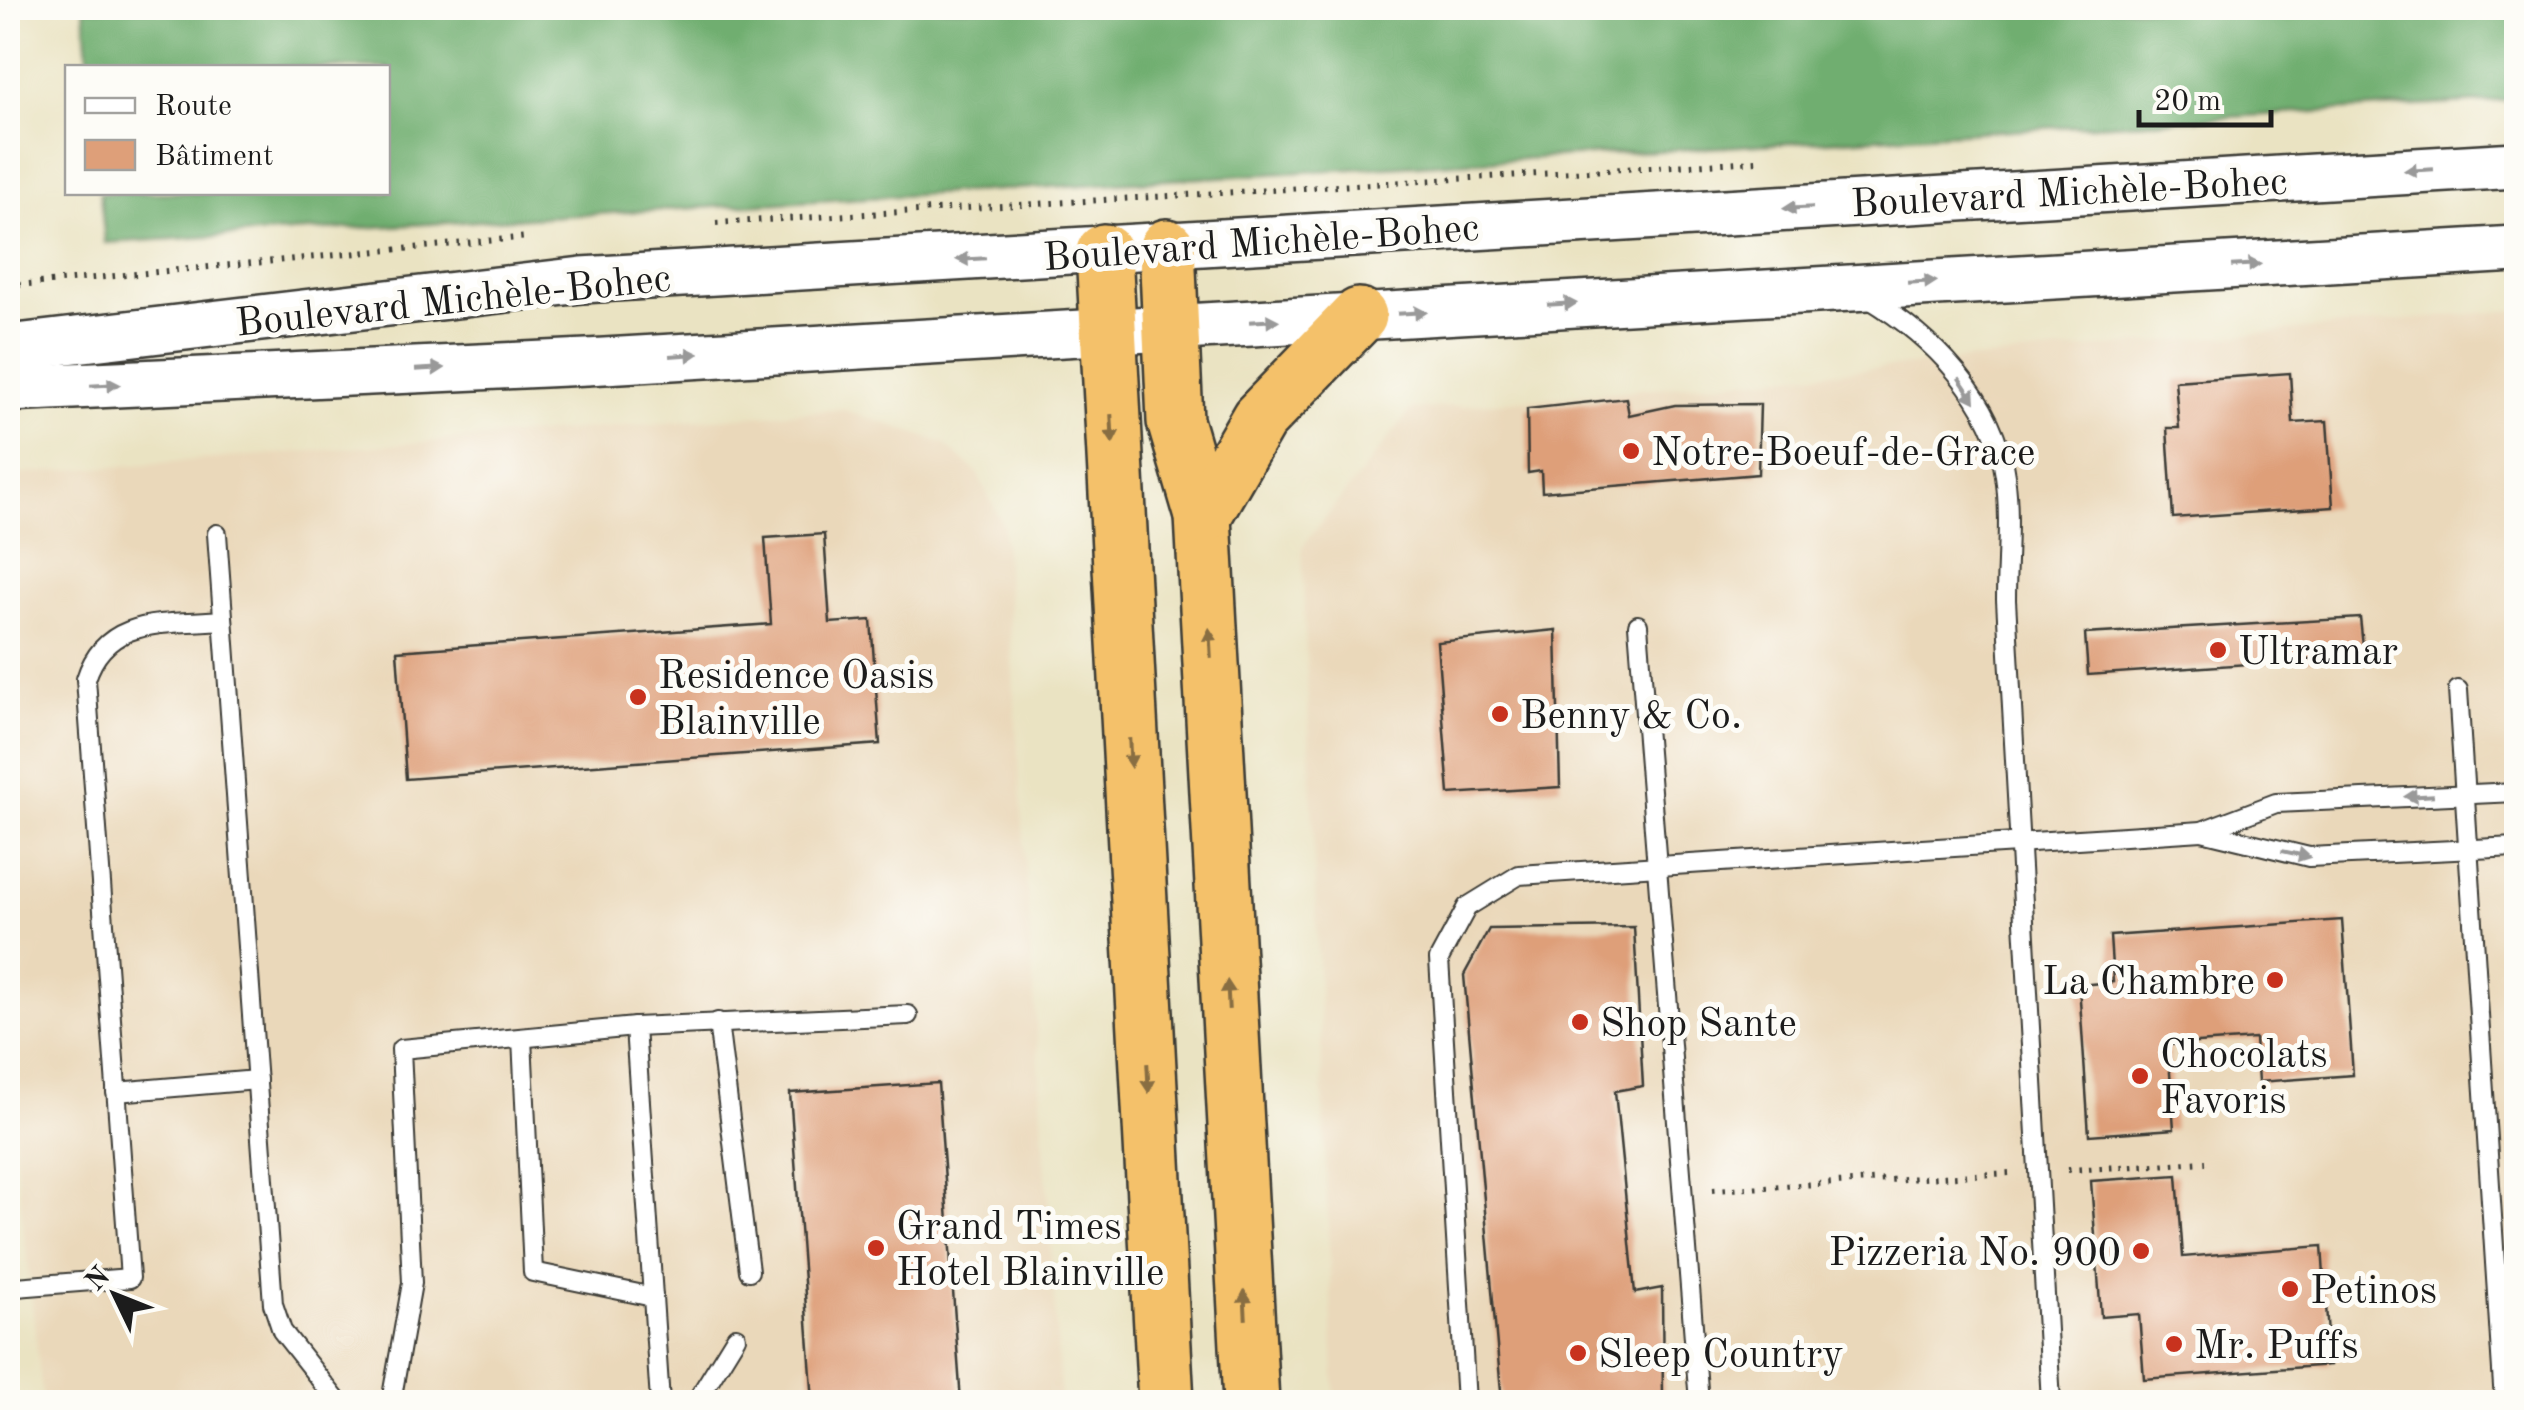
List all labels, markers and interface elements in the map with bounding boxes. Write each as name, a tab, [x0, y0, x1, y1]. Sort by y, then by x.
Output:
legend	[65, 65, 390, 195]
scale bar	[2139, 65, 2272, 127]
text: 20 m	[2154, 87, 2221, 117]
text: Route	[155, 92, 232, 122]
text: Bâtiment	[155, 142, 273, 172]
one-way arrow	[2403, 162, 2435, 178]
street label: Boulevard Michèle-Bohec	[1850, 164, 2289, 226]
one-way arrow	[1782, 200, 1814, 216]
street label: Boulevard Michèle-Bohec	[1042, 210, 1481, 280]
one-way arrow	[955, 251, 987, 267]
one-way arrow	[2231, 257, 2263, 273]
street label: Boulevard Michèle-Bohec	[234, 260, 673, 346]
one-way arrow	[1906, 274, 1938, 290]
one-way arrow	[1547, 296, 1579, 312]
one-way arrow	[1397, 305, 1429, 321]
one-way arrow	[1249, 313, 1281, 329]
one-way arrow	[669, 347, 701, 363]
one-way arrow	[414, 361, 446, 377]
one-way arrow	[1957, 376, 1976, 403]
one-way arrow	[89, 377, 121, 393]
one-way arrow	[1104, 413, 1120, 445]
place label: Notre-Boeuf-de-Grace	[1651, 435, 2035, 475]
marker: Notre-Boeuf-de-Grace	[1620, 440, 1642, 462]
one-way arrow	[1202, 626, 1218, 658]
place label: Ultramar	[2238, 634, 2398, 674]
marker: Ultramar	[2207, 639, 2229, 661]
place label: Residence Oasis Blainville	[658, 658, 934, 744]
marker: Residence Oasis Blainville	[627, 686, 649, 708]
place label: Benny & Co.	[1520, 698, 1742, 738]
marker: Benny & Co.	[1489, 703, 1511, 725]
one-way arrow	[1122, 738, 1138, 770]
one-way arrow	[2403, 788, 2435, 804]
one-way arrow	[2281, 846, 2312, 862]
place label: La Chambre	[2042, 964, 2255, 1004]
marker: La Chambre	[2264, 969, 2286, 991]
one-way arrow	[1220, 978, 1236, 1010]
place label: Shop Sante	[1600, 1006, 1797, 1046]
marker: Shop Sante	[1569, 1011, 1591, 1033]
place label: Chocolats Favoris	[2160, 1037, 2328, 1123]
one-way arrow	[1140, 1062, 1156, 1094]
marker: Chocolats Favoris	[2129, 1065, 2151, 1087]
place label: Grand Times Hotel Blainville	[896, 1209, 1164, 1295]
place label: Pizzeria No. 900	[1829, 1235, 2121, 1275]
marker: Grand Times Hotel Blainville	[865, 1237, 887, 1259]
marker: Pizzeria No. 900	[2130, 1240, 2152, 1262]
north arrow	[65, 1245, 165, 1345]
text: N	[81, 1262, 117, 1297]
place label: Petinos	[2310, 1273, 2437, 1313]
marker: Petinos	[2279, 1278, 2301, 1300]
one-way arrow	[1237, 1289, 1253, 1321]
place label: Mr. Puffs	[2194, 1328, 2359, 1368]
marker: Mr. Puffs	[2163, 1333, 2185, 1355]
place label: Sleep Country	[1598, 1337, 1844, 1377]
marker: Sleep Country	[1567, 1342, 1589, 1364]

